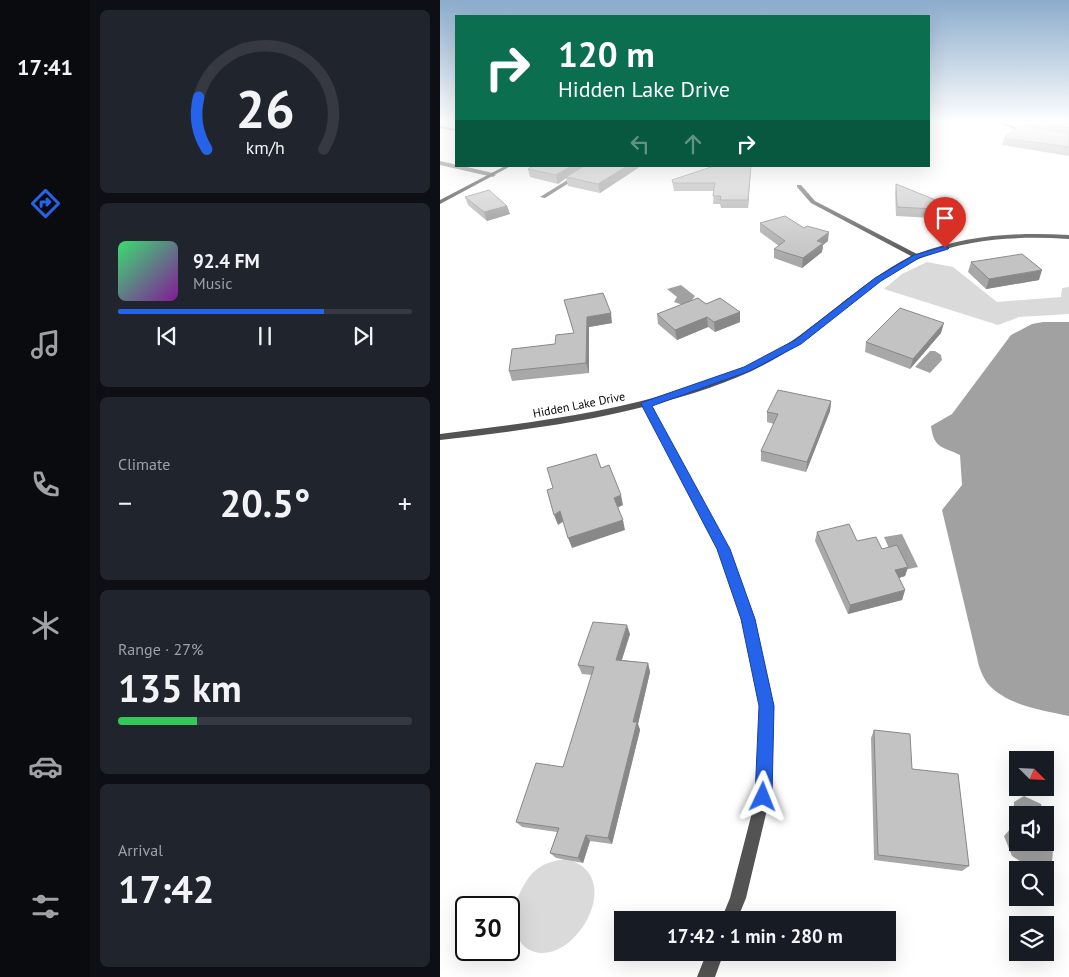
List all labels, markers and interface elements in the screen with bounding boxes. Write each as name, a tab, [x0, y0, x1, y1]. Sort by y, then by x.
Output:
text: 120 m	[558, 31, 655, 77]
icon: right	[475, 35, 540, 100]
text: 17:41	[17, 53, 73, 81]
text: 26	[236, 75, 294, 142]
text: Hidden Lake Drive	[558, 75, 730, 103]
icon: left	[626, 130, 654, 158]
icon: ahead	[679, 130, 707, 158]
icon: right	[732, 130, 760, 158]
text: km/h	[245, 136, 285, 159]
icon: directions	[28, 186, 63, 221]
pin	[924, 197, 966, 248]
icon: arrive	[931, 204, 959, 232]
text: 92.4 FM	[193, 249, 260, 273]
text: Music	[193, 273, 233, 293]
icon: previous	[153, 322, 181, 350]
icon: pause	[251, 322, 279, 350]
icon: next	[349, 322, 377, 350]
icon: music	[28, 327, 63, 362]
street label: Hidden Lake Drive	[531, 388, 626, 421]
text: Climate	[118, 454, 170, 474]
icon: phone	[28, 467, 63, 502]
text: 20.5°	[220, 478, 310, 527]
text: −	[118, 484, 132, 521]
text: +	[398, 484, 412, 521]
icon: climate	[28, 608, 63, 643]
text: Range · 27%	[118, 639, 203, 659]
text: 135 km	[118, 663, 242, 712]
icon: car	[28, 749, 63, 784]
north arrow	[1009, 751, 1054, 796]
map controls	[1009, 751, 1054, 961]
position arrow	[736, 770, 788, 822]
button: sound	[1009, 806, 1054, 851]
text: Arrival	[118, 840, 163, 860]
button: search	[1009, 861, 1054, 906]
text: 17:42	[118, 864, 214, 913]
icon: filters	[28, 889, 63, 924]
speed limit sign: 30	[455, 896, 520, 961]
button: layers	[1009, 916, 1054, 961]
text: 17:42 · 1 min · 280 m	[667, 924, 843, 948]

